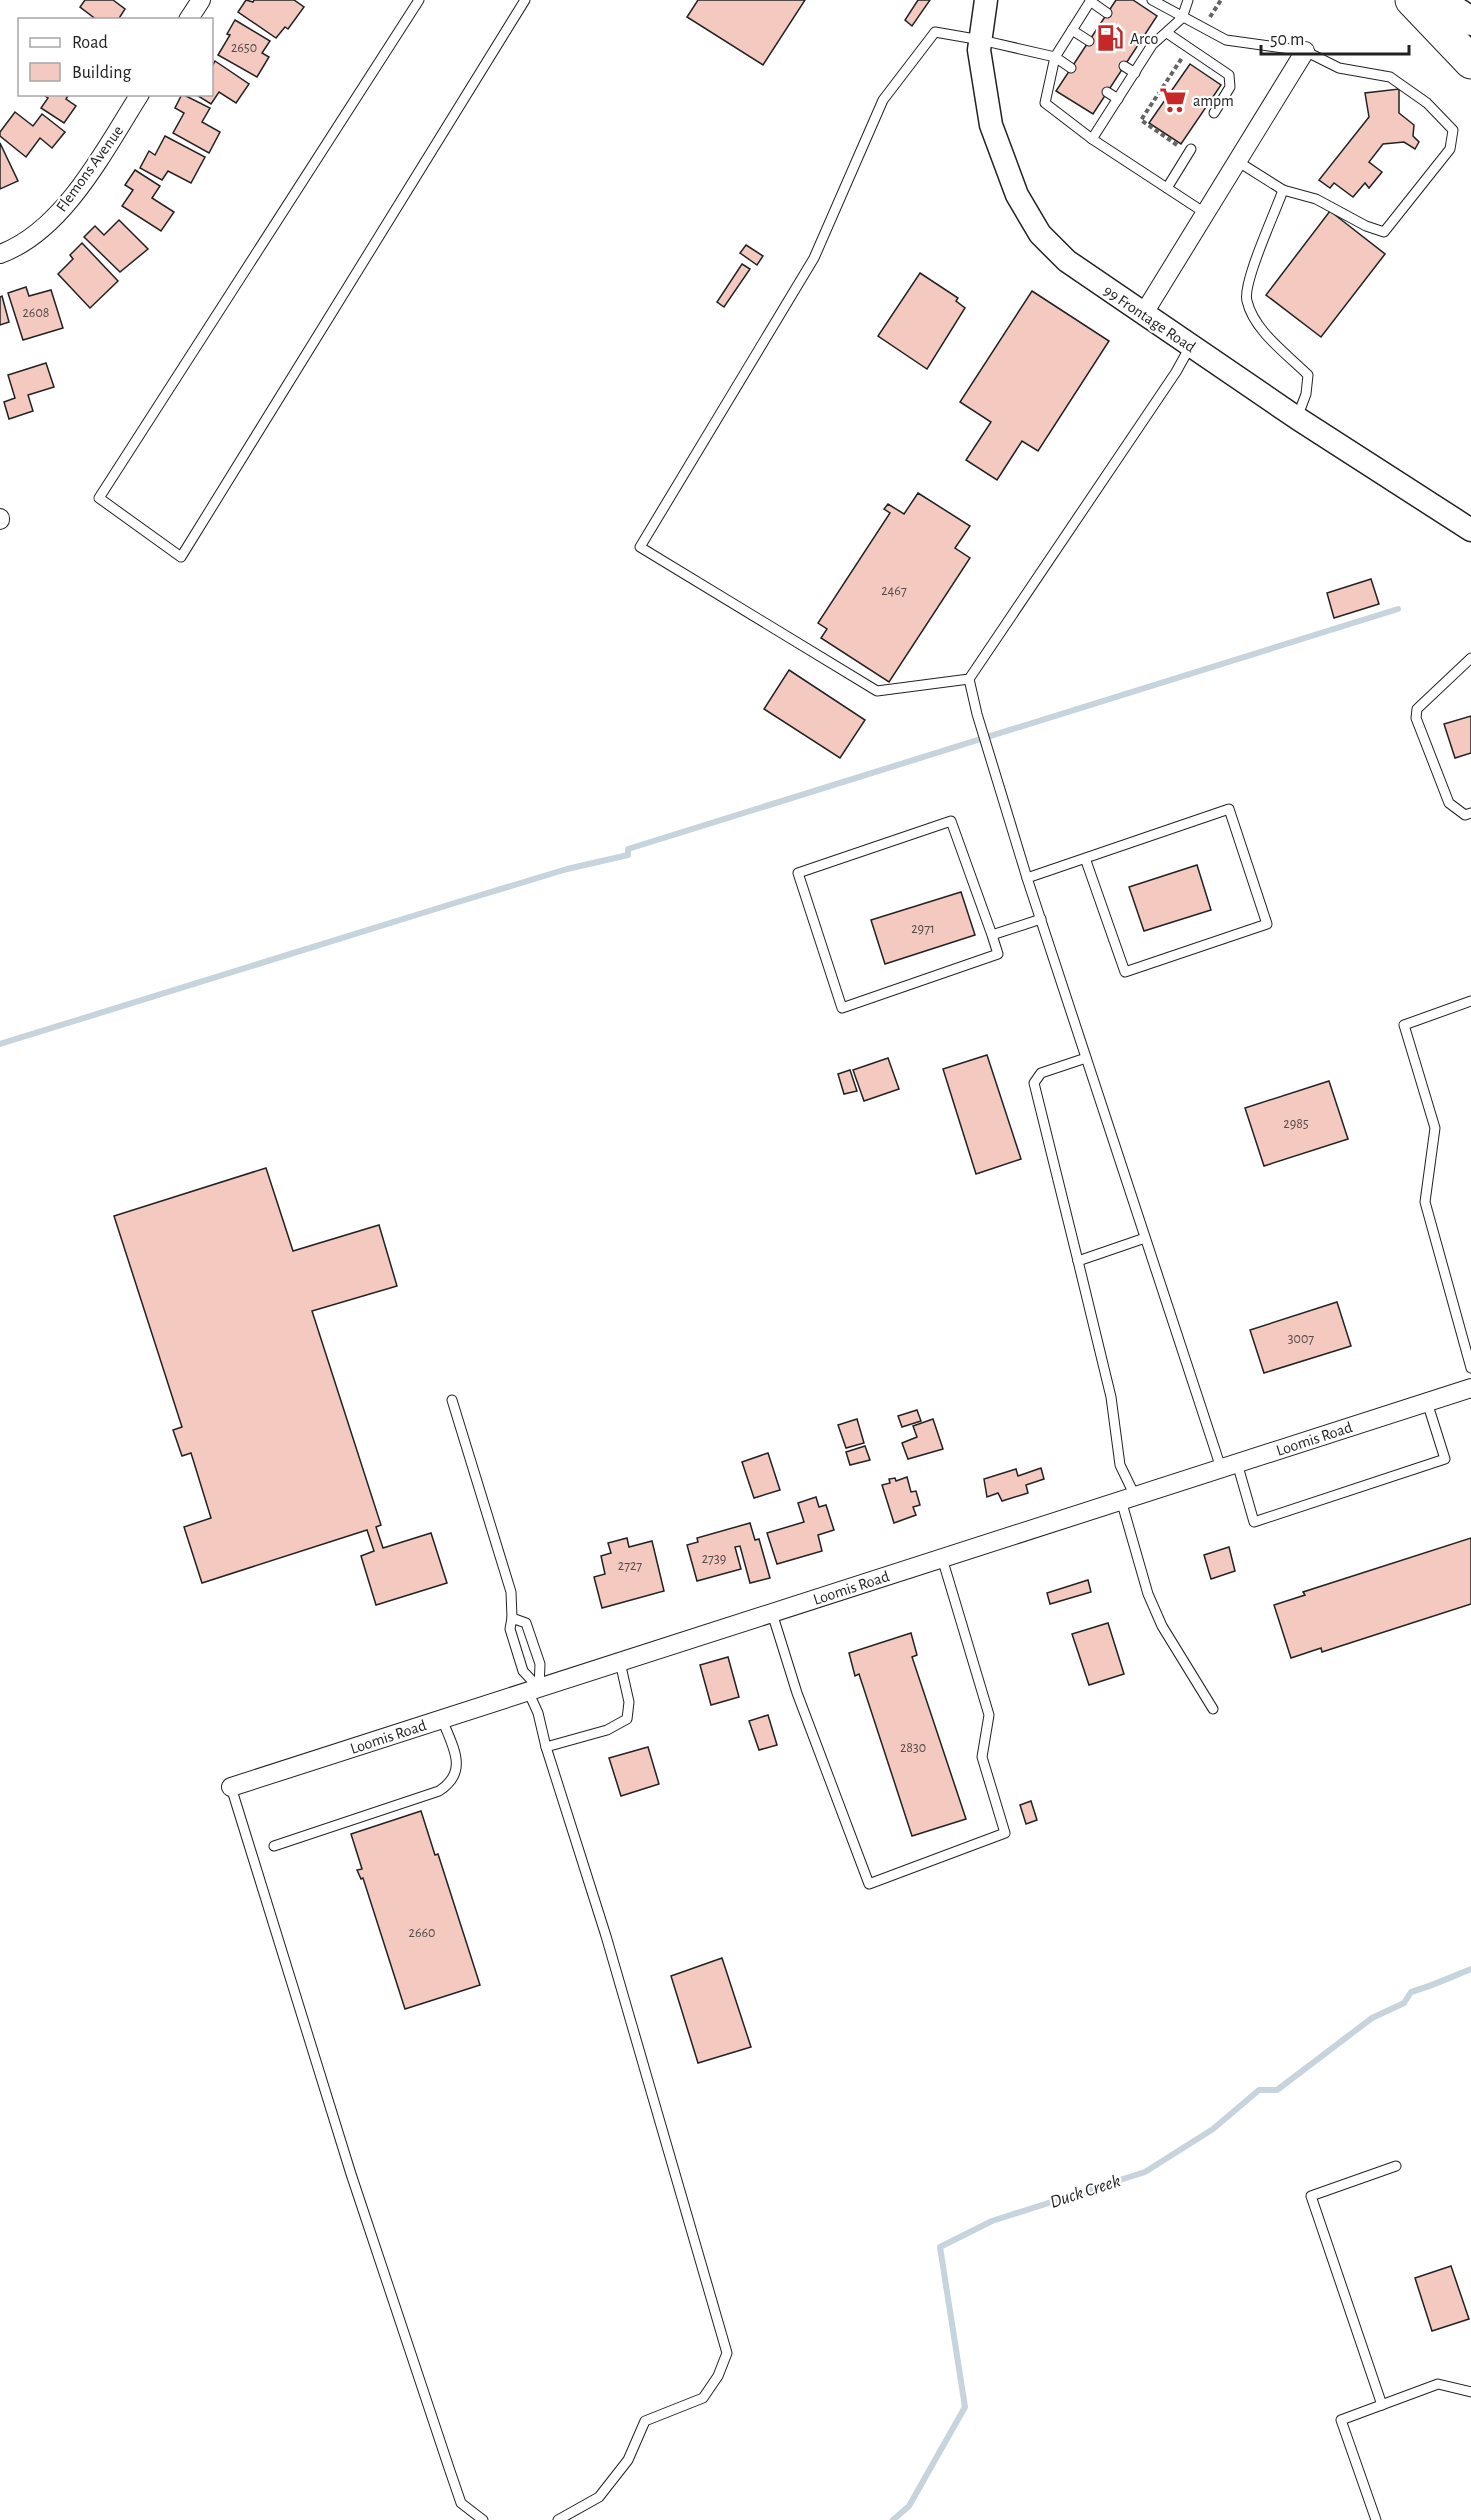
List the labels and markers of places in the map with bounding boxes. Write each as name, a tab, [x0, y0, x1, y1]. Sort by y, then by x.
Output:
fuel station icon: Arco	[1095, 23, 1125, 53]
place label: Arco	[1130, 31, 1158, 47]
supermarket icon: ampm	[1158, 85, 1188, 115]
place label: ampm	[1193, 93, 1234, 109]

